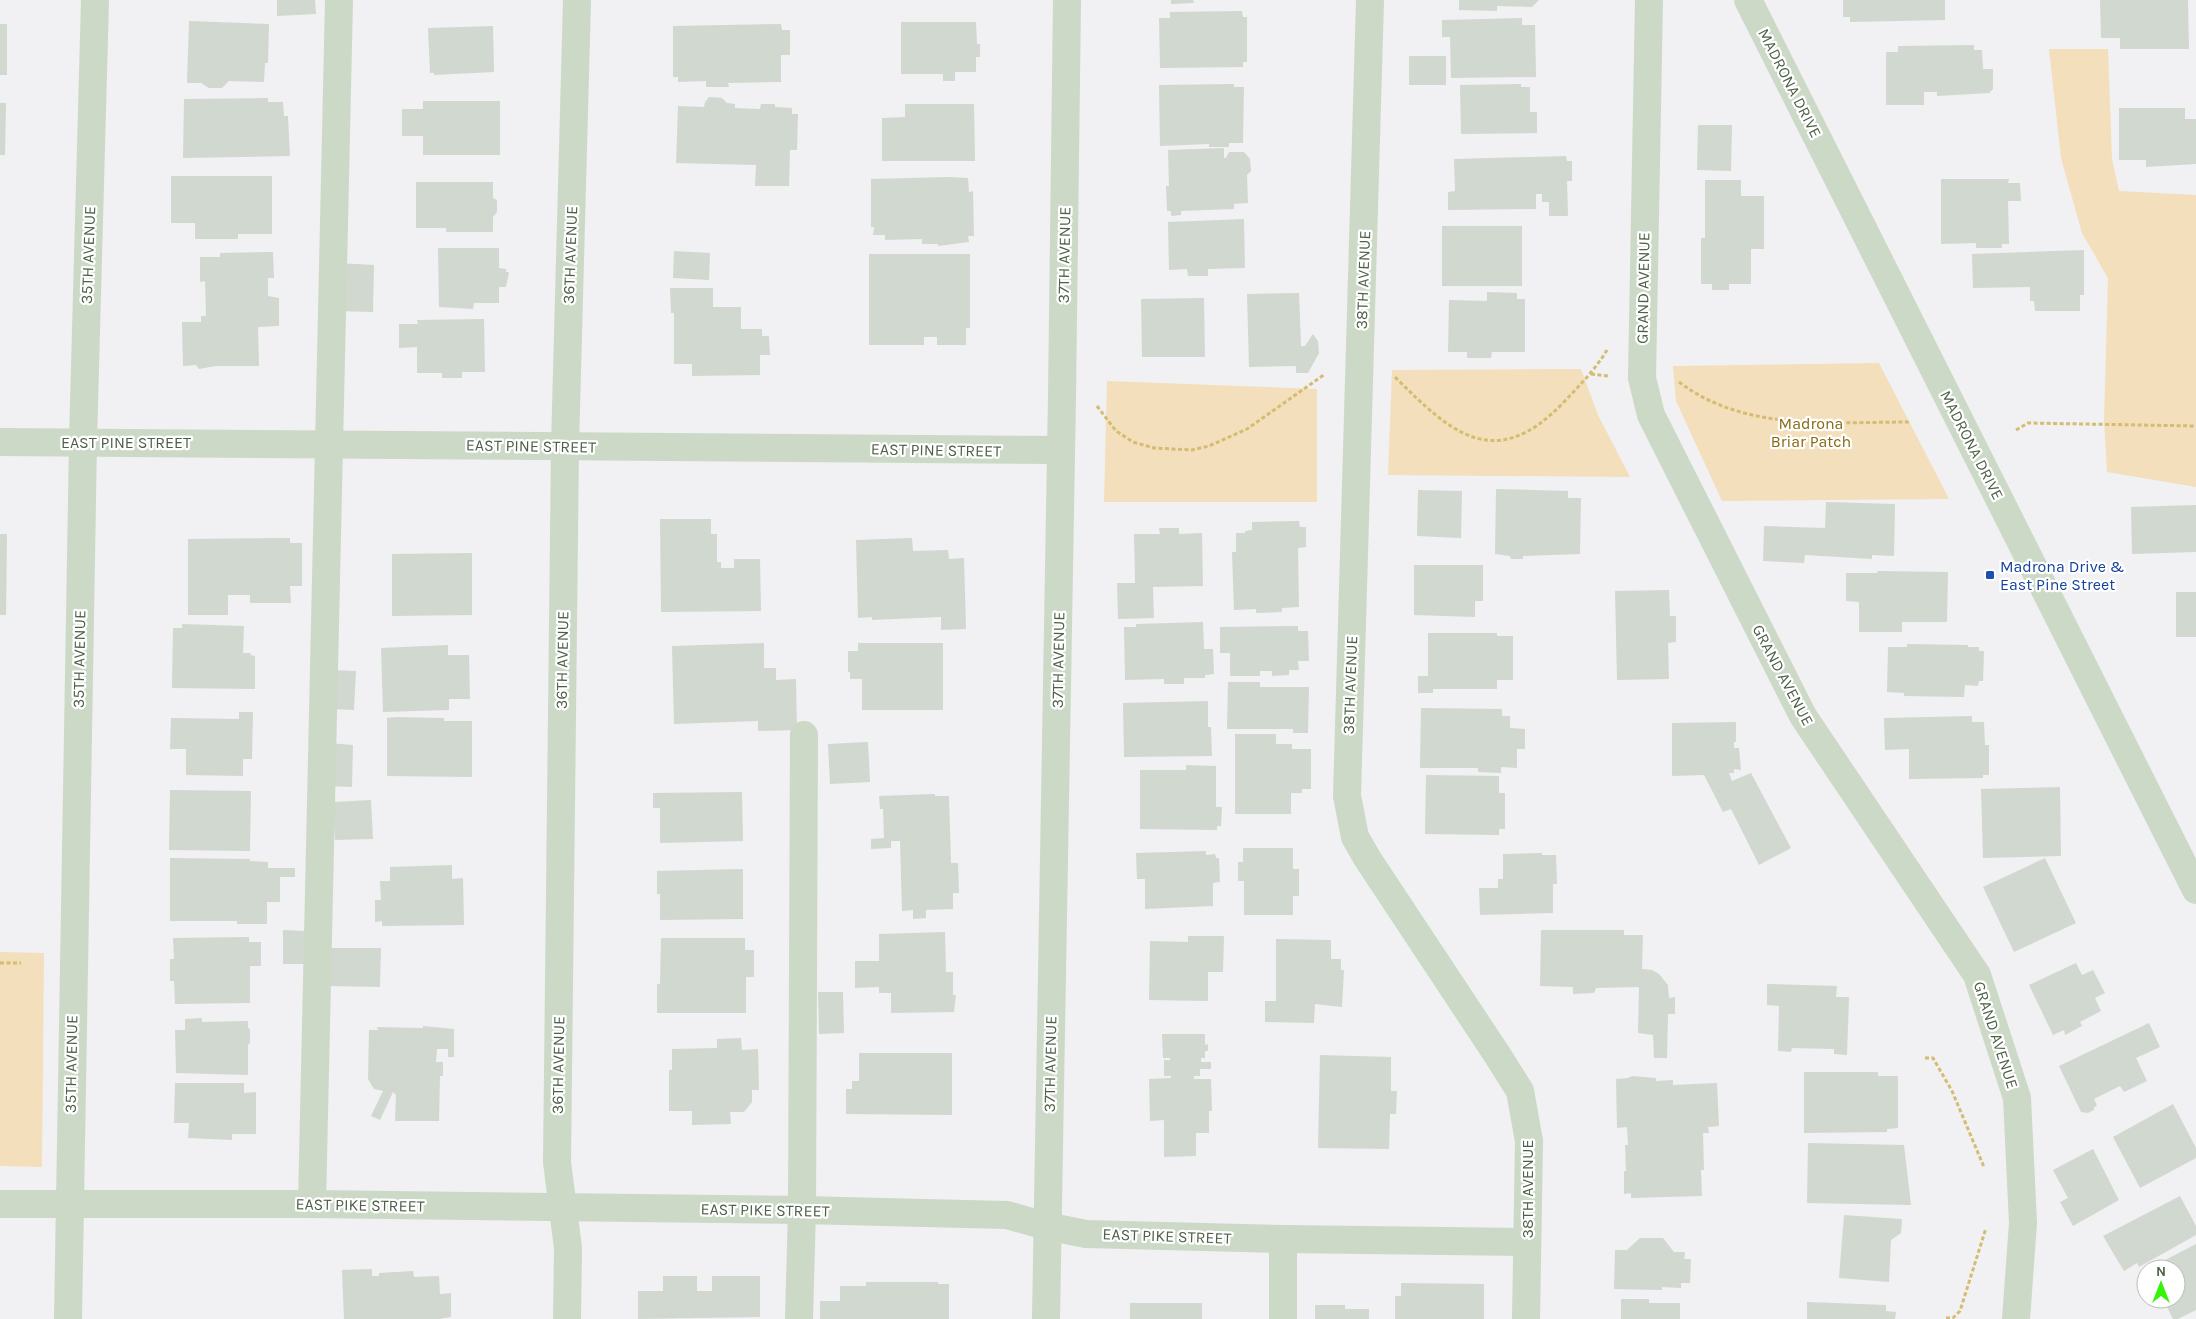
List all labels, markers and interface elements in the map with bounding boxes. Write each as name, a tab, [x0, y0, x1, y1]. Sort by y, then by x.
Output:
street label: MADRONA DRIVE	[1754, 25, 1826, 141]
street label: 35TH AVENUE	[77, 206, 99, 304]
street label: 36TH AVENUE	[559, 206, 581, 304]
street label: 37TH AVENUE	[1054, 207, 1074, 303]
street label: 38TH AVENUE	[1352, 230, 1374, 330]
street label: GRAND AVENUE	[1633, 232, 1653, 344]
street label: MADRONA DRIVE	[1936, 387, 2008, 503]
park label: Madrona Briar Patch	[1771, 414, 1851, 451]
street label: EAST PINE STREET	[61, 433, 191, 452]
street label: EAST PINE STREET	[466, 435, 596, 457]
street label: EAST PINE STREET	[871, 439, 1001, 461]
place label: Madrona Drive & East Pine Street	[2000, 557, 2124, 594]
marker: Madrona Drive & East Pine Street	[1984, 569, 1996, 581]
street label: 35TH AVENUE	[69, 610, 89, 708]
street label: 36TH AVENUE	[552, 611, 572, 709]
street label: 37TH AVENUE	[1048, 612, 1068, 708]
street label: GRAND AVENUE	[1748, 621, 1818, 729]
street label: 38TH AVENUE	[1339, 635, 1361, 735]
street label: GRAND AVENUE	[1970, 979, 2022, 1091]
street label: 35TH AVENUE	[61, 1015, 81, 1113]
street label: 36TH AVENUE	[548, 1016, 568, 1114]
street label: 37TH AVENUE	[1040, 1016, 1060, 1112]
street label: 38TH AVENUE	[1518, 1140, 1537, 1238]
street label: EAST PIKE STREET	[295, 1194, 425, 1216]
street label: EAST PIKE STREET	[700, 1199, 830, 1221]
street label: EAST PIKE STREET	[1102, 1224, 1232, 1248]
north arrow	[2136, 1259, 2186, 1309]
text: N	[2156, 1263, 2166, 1280]

